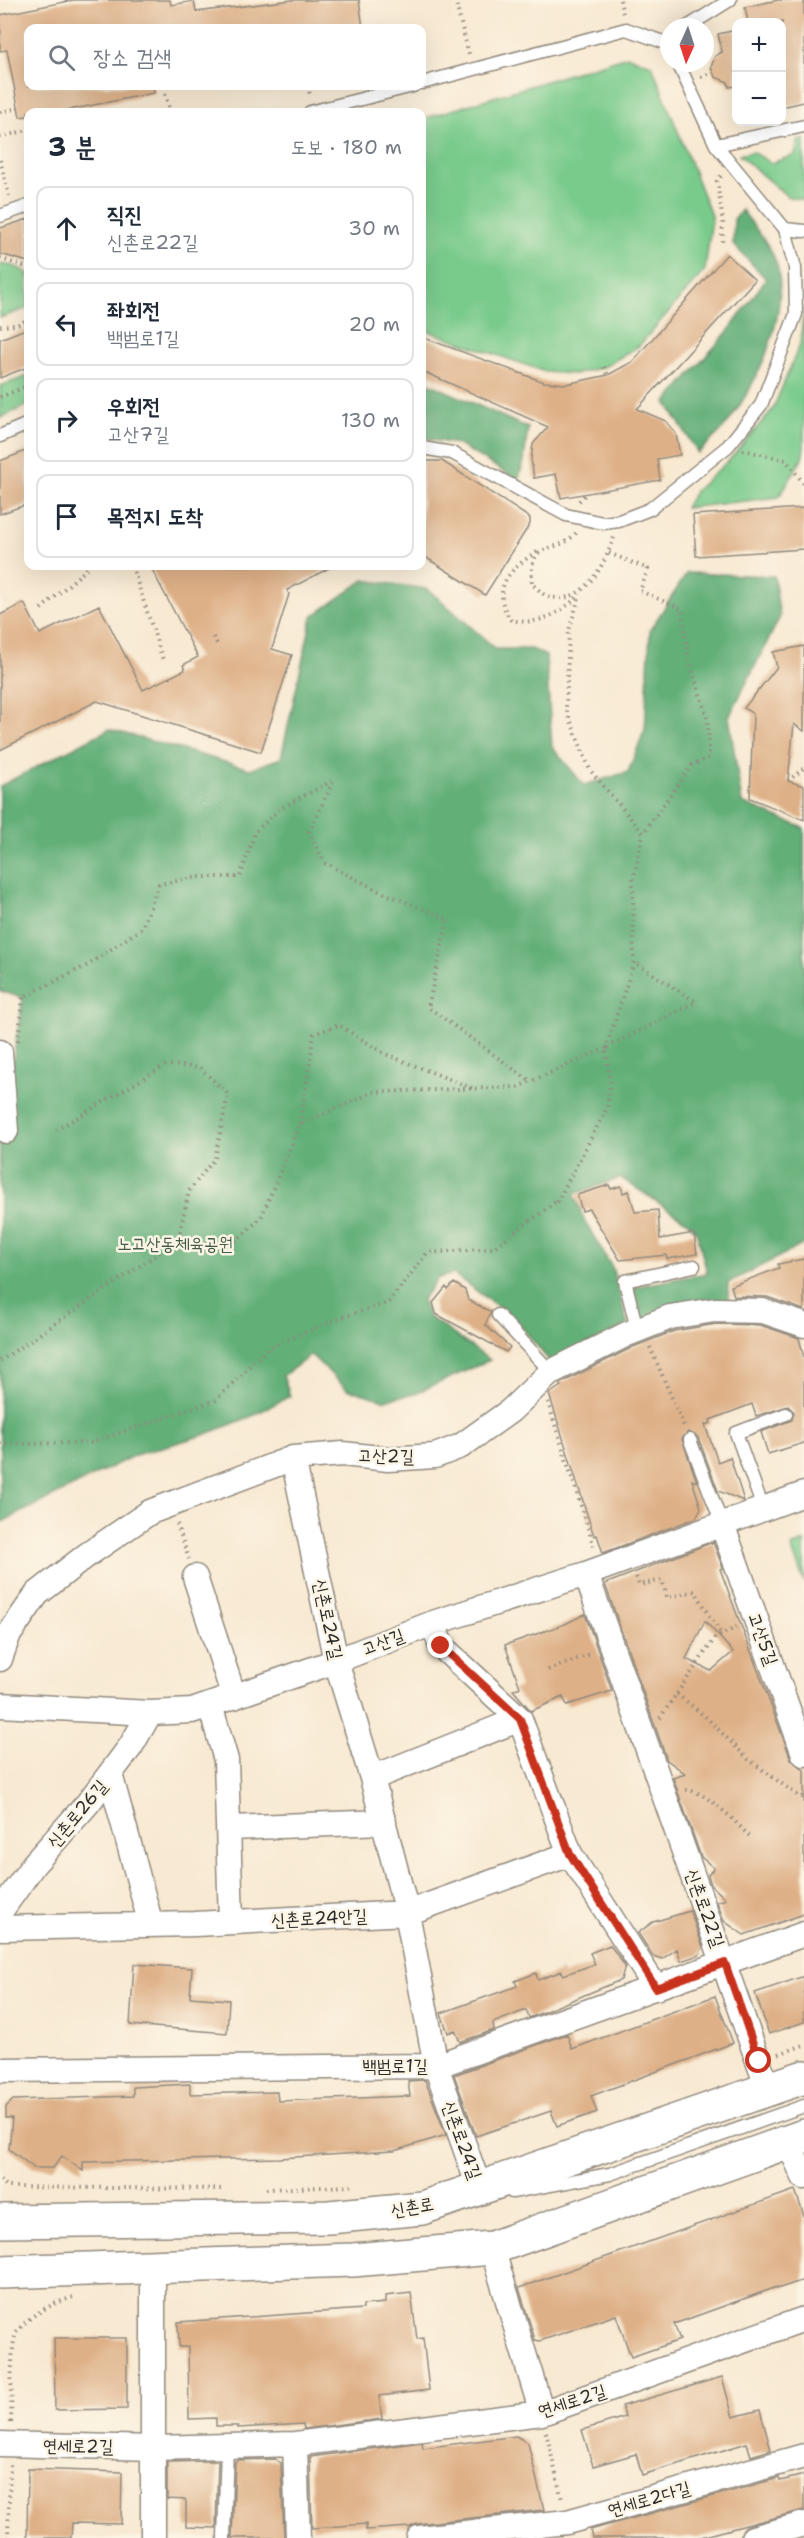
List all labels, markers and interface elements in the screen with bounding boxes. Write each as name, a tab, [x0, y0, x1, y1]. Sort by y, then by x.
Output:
north arrow	[660, 18, 714, 72]
map controls	[732, 18, 786, 126]
button: +	[732, 18, 786, 72]
search box	[24, 24, 426, 90]
icon: search	[45, 41, 78, 74]
text: 장소 검색	[93, 43, 171, 72]
button: −	[732, 72, 786, 126]
text: 3 분	[48, 129, 96, 164]
text: 도보 · 180 m	[291, 134, 402, 160]
text: 직진	[107, 200, 142, 229]
icon: ahead	[50, 212, 83, 245]
text: 30 m	[348, 215, 400, 241]
text: 신촌로22길	[107, 229, 198, 255]
text: 좌회전	[107, 296, 160, 325]
icon: left	[50, 308, 83, 341]
text: 20 m	[349, 311, 400, 337]
text: 백범로1길	[107, 325, 180, 351]
text: 우회전	[107, 392, 160, 421]
icon: right	[50, 404, 83, 437]
text: 130 m	[341, 407, 400, 433]
text: 고산7길	[107, 421, 169, 447]
icon: arrive	[50, 500, 83, 533]
text: 목적지 도착	[107, 502, 203, 531]
park label: 노고산동체육공원	[117, 1232, 233, 1256]
street label: 고산2길	[358, 1444, 415, 1468]
street label: 신촌로24길	[308, 1576, 348, 1662]
street label: 고산5길	[742, 1609, 784, 1669]
street label: 고산길	[358, 1623, 408, 1661]
route end	[427, 1632, 453, 1658]
street label: 신촌로26길	[41, 1774, 113, 1853]
street label: 신촌로22길	[680, 1865, 731, 1951]
street label: 신촌로24안길	[270, 1903, 368, 1933]
route start	[745, 2047, 771, 2073]
street label: 백범로1길	[362, 2054, 428, 2078]
street label: 신촌로24길	[437, 2097, 487, 2183]
street label: 신촌로	[389, 2191, 435, 2223]
street label: 연세로2길	[535, 2379, 610, 2423]
street label: 연세로2길	[43, 2433, 114, 2459]
street label: 연세로2다길	[605, 2476, 694, 2522]

